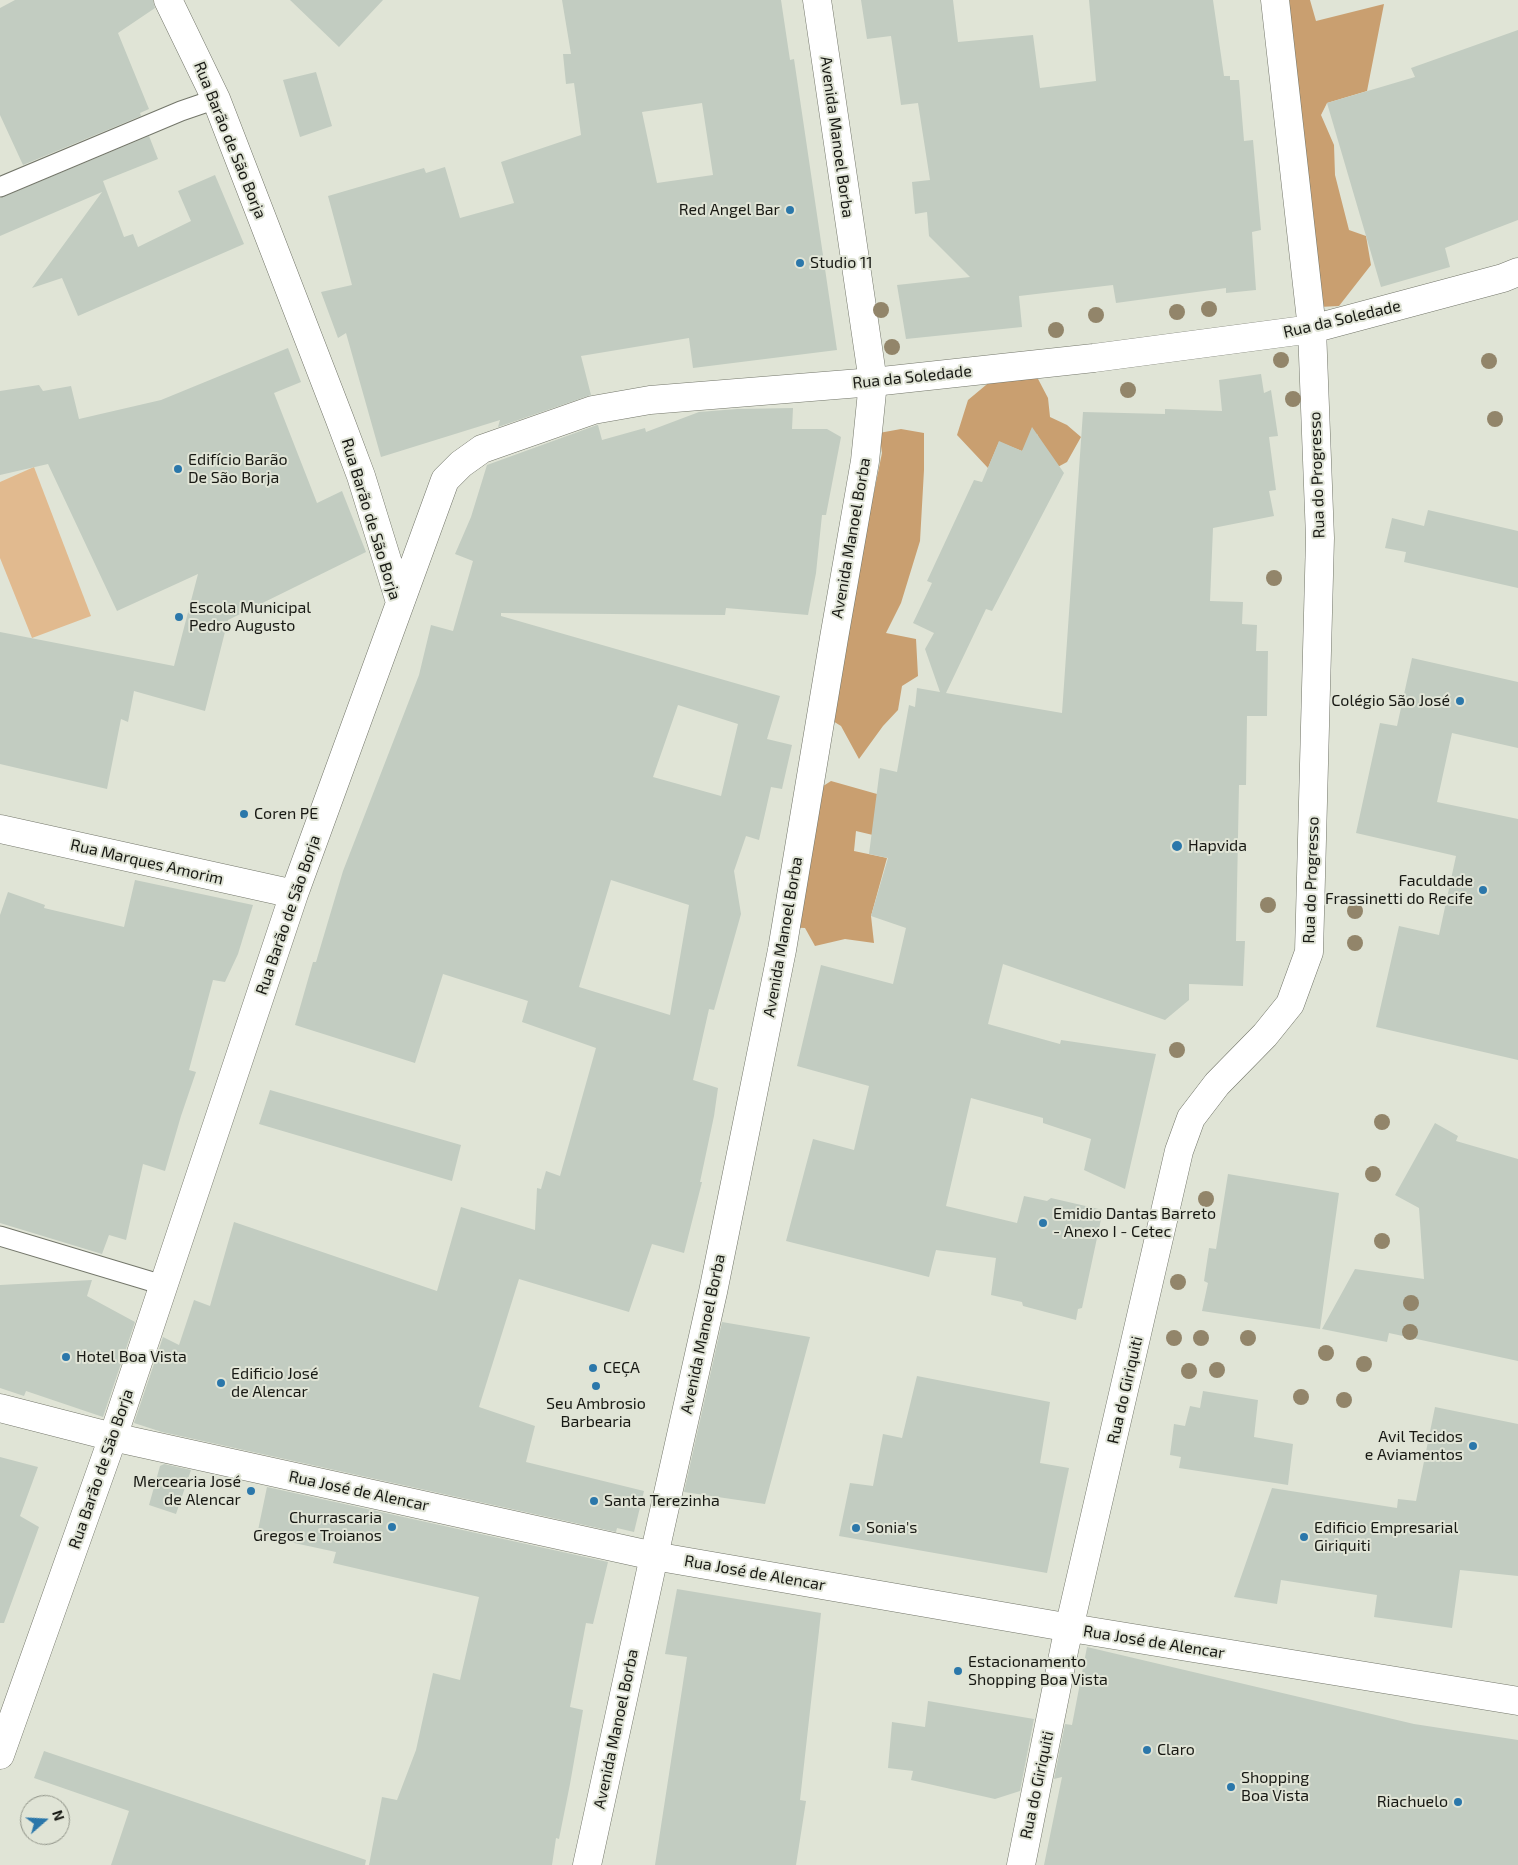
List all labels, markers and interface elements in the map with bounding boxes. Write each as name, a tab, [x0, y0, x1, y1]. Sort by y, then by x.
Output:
street label: Avenida Manoel Borba	[816, 55, 858, 219]
street label: Rua Barão de São Borja	[190, 59, 270, 221]
place label: Red Angel Bar	[679, 200, 780, 220]
marker: Red Angel Bar	[784, 204, 796, 216]
place label: Studio 11	[810, 253, 873, 273]
marker: Studio 11	[794, 257, 806, 269]
street label: Rua da Soledade	[1281, 296, 1403, 342]
street label: Rua da Soledade	[851, 361, 973, 393]
street label: Rua do Progresso	[1305, 411, 1329, 539]
street label: Rua Barão de São Borja	[337, 436, 405, 602]
place label: Edifício Barão De São Borja	[188, 450, 288, 488]
street label: Avenida Manoel Borba	[827, 456, 875, 620]
marker: Edifício Barão De São Borja	[172, 463, 184, 475]
place label: Escola Municipal Pedro Augusto	[189, 598, 311, 636]
marker: Escola Municipal Pedro Augusto	[173, 611, 185, 623]
place label: Colégio São José	[1331, 691, 1450, 711]
marker: Colégio São José	[1454, 695, 1466, 707]
place label: Coren PE	[254, 804, 318, 824]
marker: Coren PE	[238, 808, 250, 820]
street label: Rua do Progresso	[1299, 816, 1323, 944]
street label: Rua Barão de São Borja	[252, 833, 324, 997]
street label: Rua Marques Amorim	[69, 835, 225, 889]
place label: Hapvida	[1188, 836, 1247, 856]
marker: Hapvida	[1170, 839, 1184, 853]
street label: Avenida Manoel Borba	[759, 855, 807, 1019]
place label: Faculdade Frassinetti do Recife	[1325, 871, 1473, 909]
marker: Faculdade Frassinetti do Recife	[1477, 884, 1489, 896]
place label: Emidio Dantas Barreto - Anexo I - Cetec	[1053, 1204, 1216, 1242]
marker: Emidio Dantas Barreto - Anexo I - Cetec	[1037, 1217, 1049, 1229]
street label: Avenida Manoel Borba	[677, 1252, 729, 1416]
street label: Rua do Giriquiti	[1103, 1334, 1147, 1446]
place label: Hotel Boa Vista	[76, 1347, 187, 1367]
marker: Hotel Boa Vista	[60, 1351, 72, 1363]
place label: CEÇA	[603, 1358, 640, 1378]
marker: CEÇA	[587, 1362, 599, 1374]
place label: Edificio José de Alencar	[231, 1364, 318, 1402]
marker: Edificio José de Alencar	[215, 1377, 227, 1389]
marker: Seu Ambrosio Barbearia	[590, 1380, 602, 1392]
street label: Rua Barão de São Borja	[65, 1387, 137, 1551]
place label: Seu Ambrosio Barbearia	[546, 1394, 646, 1432]
place label: Avil Tecidos e Aviamentos	[1365, 1427, 1463, 1465]
marker: Avil Tecidos e Aviamentos	[1467, 1440, 1479, 1452]
street label: Rua José de Alencar	[287, 1467, 431, 1515]
place label: Mercearia José de Alencar	[133, 1472, 241, 1510]
marker: Mercearia José de Alencar	[245, 1485, 257, 1497]
place label: Santa Terezinha	[604, 1491, 720, 1511]
marker: Santa Terezinha	[588, 1495, 600, 1507]
place label: Churrascaria Gregos e Troianos	[253, 1508, 382, 1546]
place label: Sonia's	[866, 1518, 917, 1538]
place label: Edificio Empresarial Giriquiti	[1314, 1518, 1458, 1556]
marker: Churrascaria Gregos e Troianos	[386, 1521, 398, 1533]
marker: Sonia's	[850, 1522, 862, 1534]
marker: Edificio Empresarial Giriquiti	[1298, 1531, 1310, 1543]
street label: Rua José de Alencar	[683, 1551, 827, 1595]
street label: Rua José de Alencar	[1082, 1621, 1226, 1663]
street label: Avenida Manoel Borba	[590, 1647, 642, 1811]
place label: Estacionamento Shopping Boa Vista	[968, 1652, 1108, 1690]
marker: Estacionamento Shopping Boa Vista	[952, 1665, 964, 1677]
street label: Rua do Giriquiti	[1016, 1729, 1058, 1841]
place label: Claro	[1157, 1740, 1195, 1760]
marker: Claro	[1141, 1744, 1153, 1756]
place label: Shopping Boa Vista	[1241, 1768, 1309, 1806]
marker: Shopping Boa Vista	[1225, 1781, 1237, 1793]
place label: Riachuelo	[1377, 1792, 1448, 1812]
north arrow	[20, 1795, 70, 1845]
marker: Riachuelo	[1452, 1796, 1464, 1808]
text: N	[49, 1808, 68, 1823]

